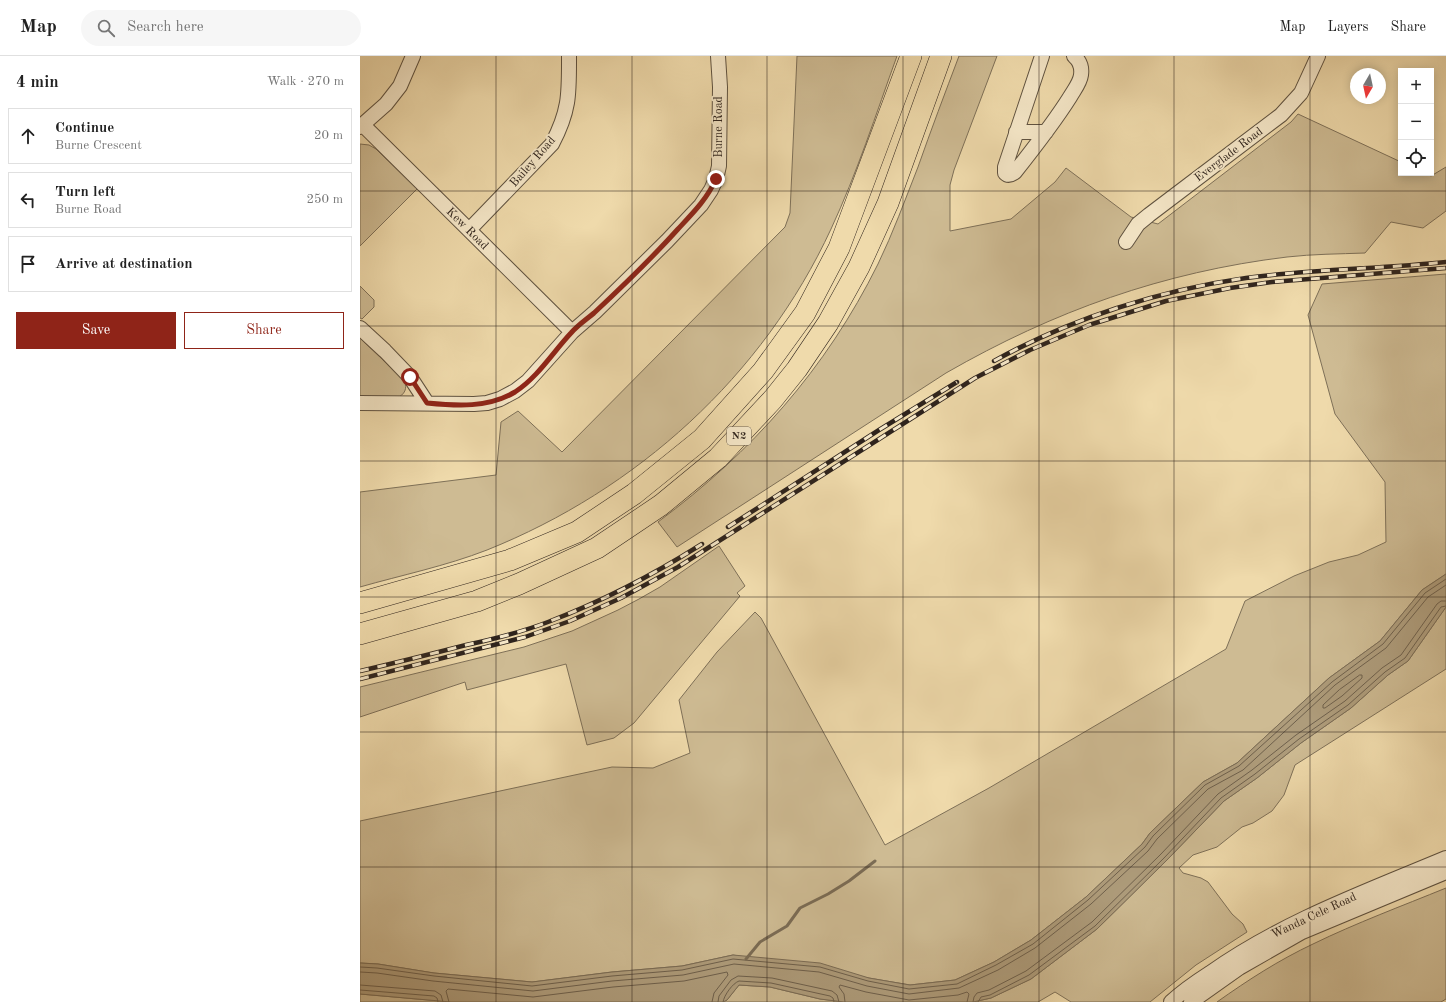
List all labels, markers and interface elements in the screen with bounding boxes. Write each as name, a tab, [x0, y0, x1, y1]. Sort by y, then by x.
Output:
search box	[81, 10, 361, 46]
icon: search	[95, 17, 117, 39]
text: Map	[20, 18, 57, 37]
text: Search here	[127, 20, 204, 35]
text: Map	[1280, 20, 1306, 34]
text: Layers	[1328, 20, 1369, 34]
text: Share	[1391, 20, 1426, 34]
north arrow	[1350, 68, 1386, 104]
map controls	[1398, 68, 1434, 176]
button: +	[1398, 68, 1434, 104]
text: 4 min	[16, 74, 59, 91]
text: Walk · 270 m	[267, 75, 344, 88]
street label: Burne Road	[713, 96, 725, 158]
button: −	[1398, 104, 1434, 140]
text: Continue	[55, 121, 114, 136]
icon: ahead	[17, 125, 39, 147]
street label: Everglade Road	[1193, 126, 1265, 184]
text: 20 m	[314, 129, 343, 142]
street label: Bailey Road	[508, 134, 558, 190]
text: Burne Crescent	[55, 139, 142, 152]
button: locate	[1398, 140, 1434, 176]
route end	[707, 170, 725, 188]
text: Turn left	[55, 185, 115, 200]
icon: left	[17, 189, 39, 211]
text: 250 m	[306, 193, 343, 206]
text: Burne Road	[55, 203, 122, 216]
street label: Kew Road	[444, 206, 490, 252]
icon: arrive	[17, 253, 39, 275]
text: Arrive at destination	[55, 257, 193, 272]
button: Save	[16, 312, 176, 349]
button: Share	[184, 312, 344, 349]
route start	[401, 368, 419, 386]
road number: N2	[727, 427, 751, 445]
street label: Wanda Cele Road	[1270, 891, 1358, 941]

